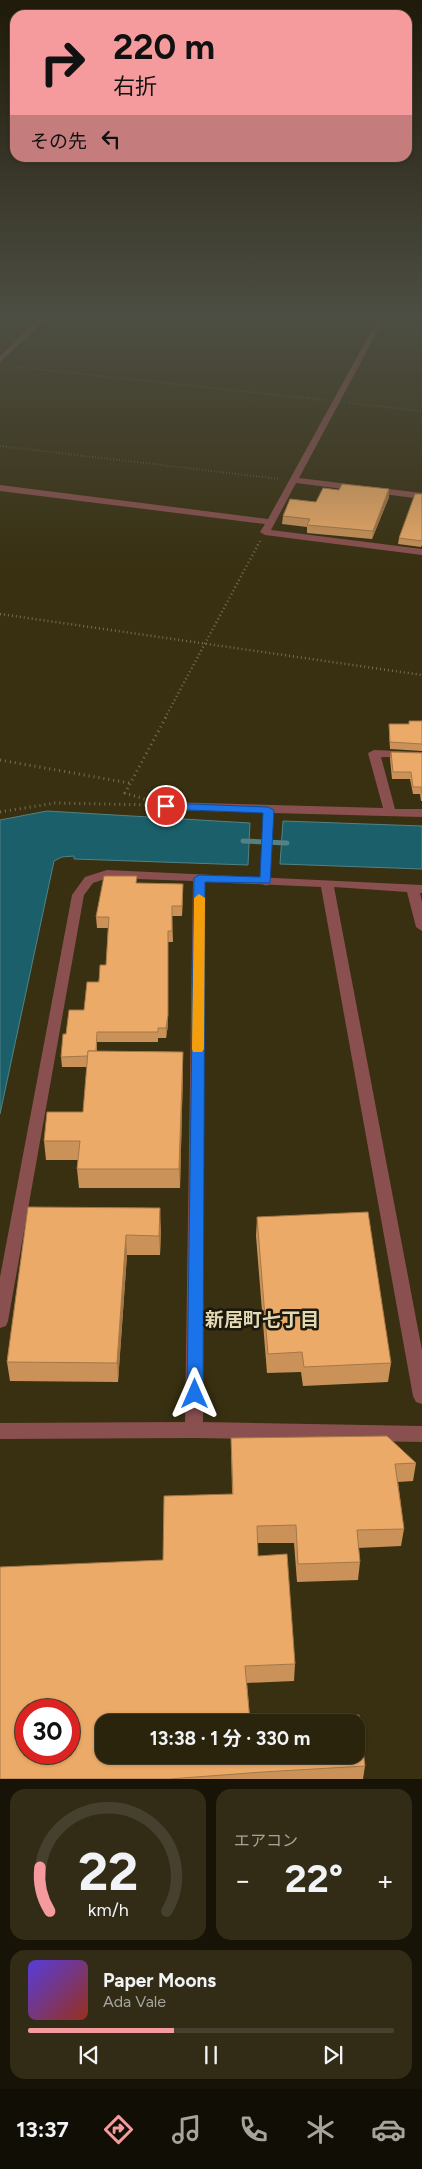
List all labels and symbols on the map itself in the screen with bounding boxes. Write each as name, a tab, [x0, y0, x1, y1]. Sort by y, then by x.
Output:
pin	[145, 785, 187, 827]
district label: 新居町七丁目	[205, 1308, 319, 1331]
position arrow	[168, 1367, 220, 1419]
speed limit sign: 30	[15, 1699, 80, 1764]

